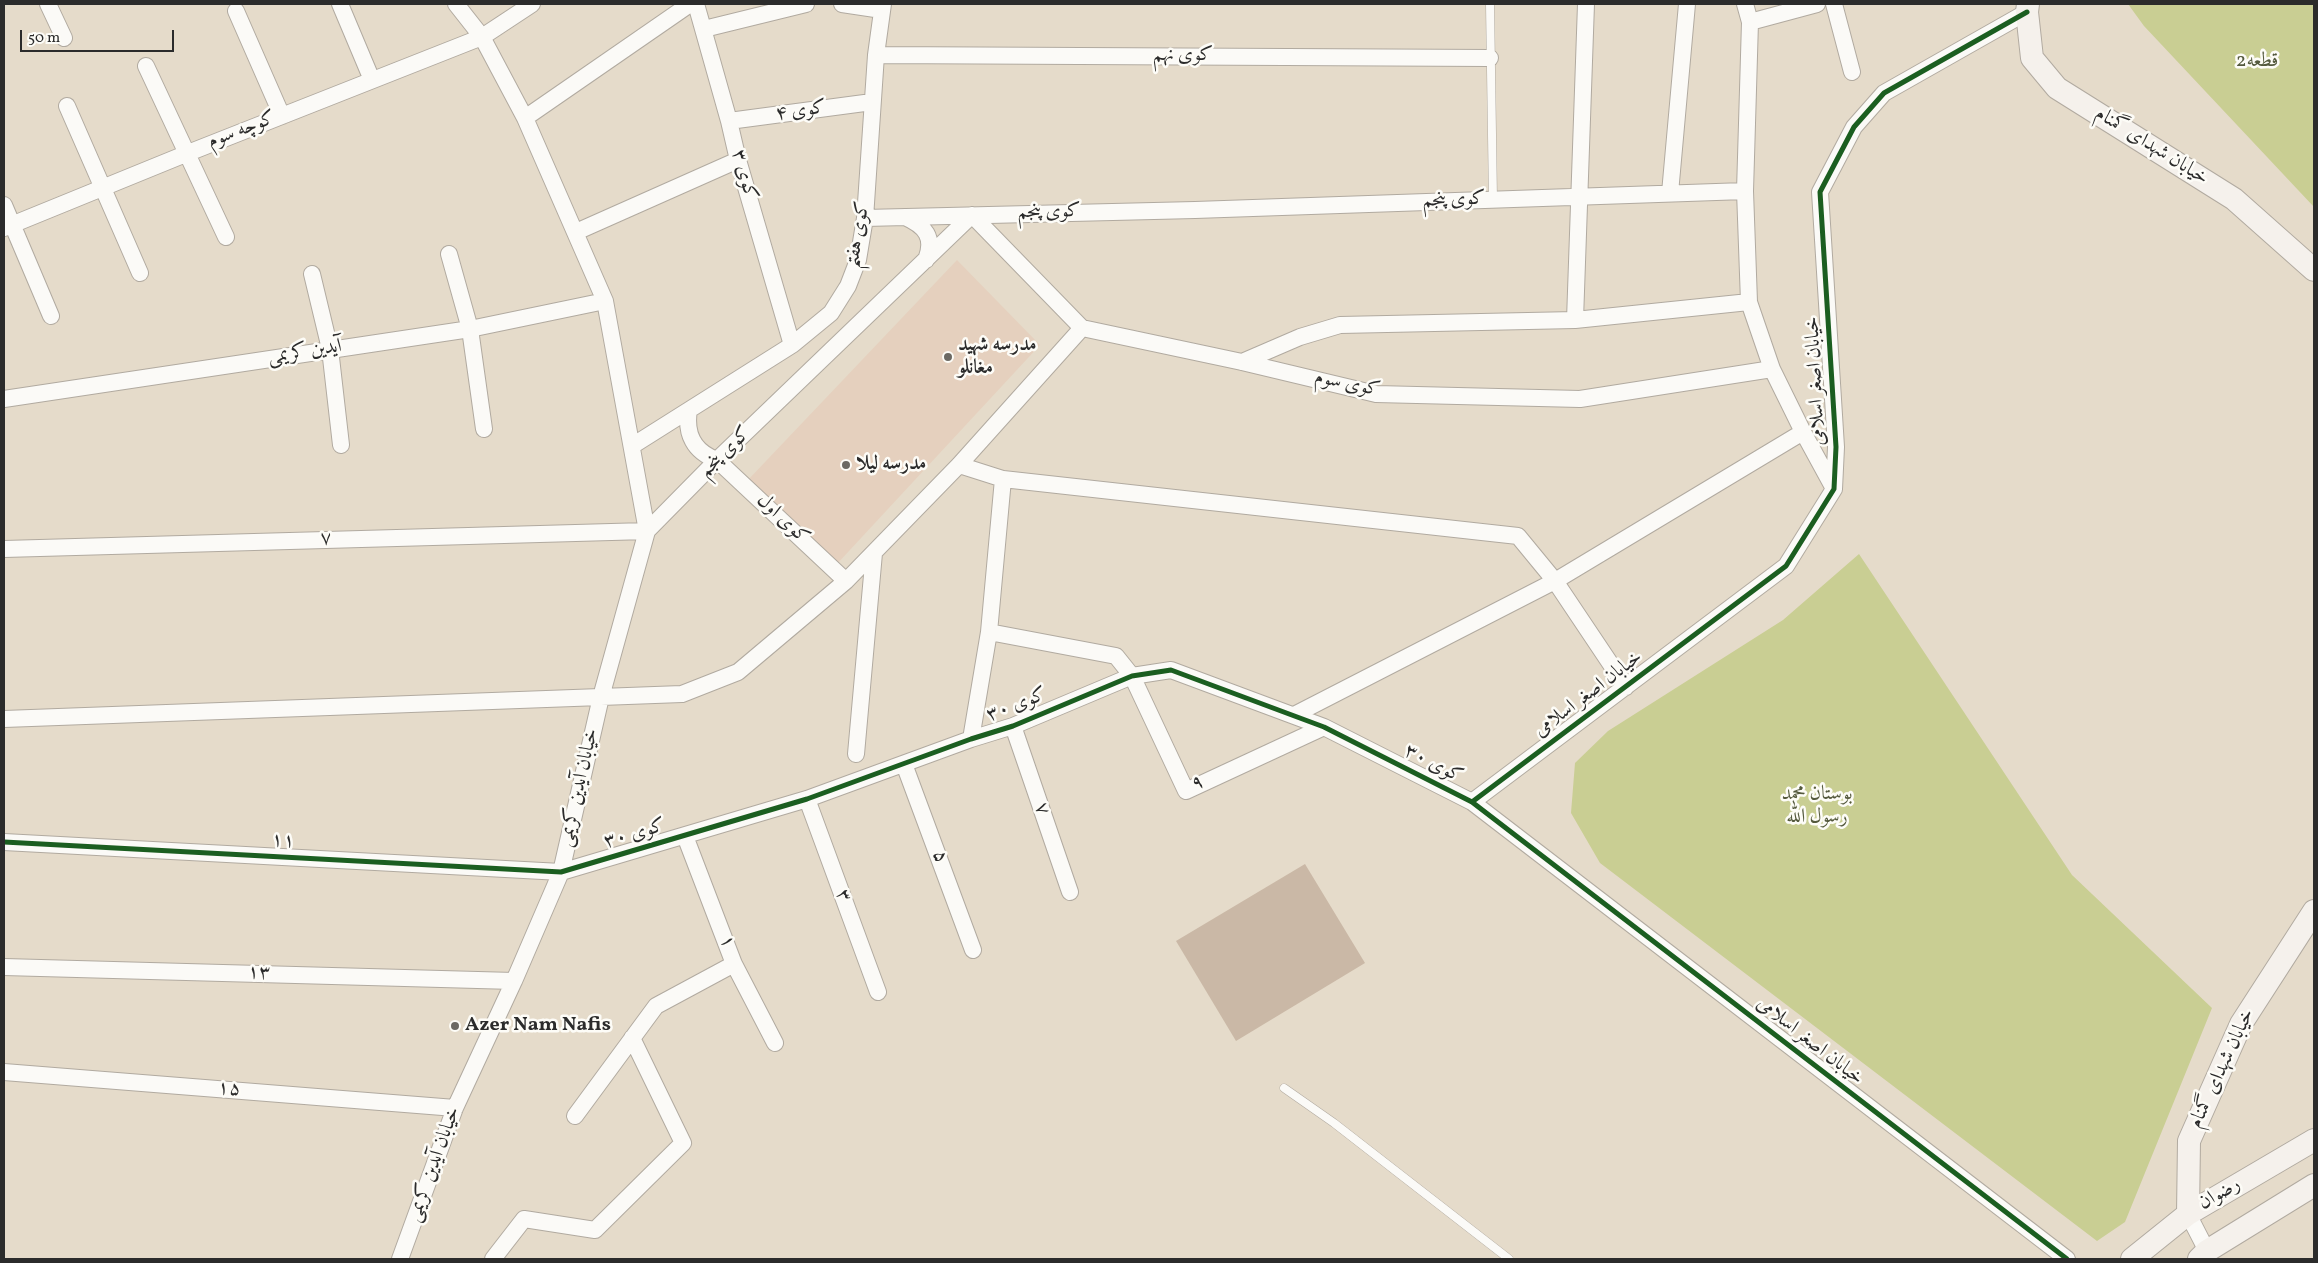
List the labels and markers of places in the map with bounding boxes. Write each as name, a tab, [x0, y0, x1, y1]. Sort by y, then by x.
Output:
place label: مدرسه شهید مغانلو	[958, 334, 1036, 381]
marker: مدرسه شهید مغانلو	[942, 351, 954, 363]
place label: مدرسه لیلا	[856, 453, 926, 477]
marker: مدرسه لیلا	[840, 459, 852, 471]
place label: Azer Nam Nafis	[465, 1014, 611, 1038]
marker: Azer Nam Nafis	[449, 1020, 461, 1032]

